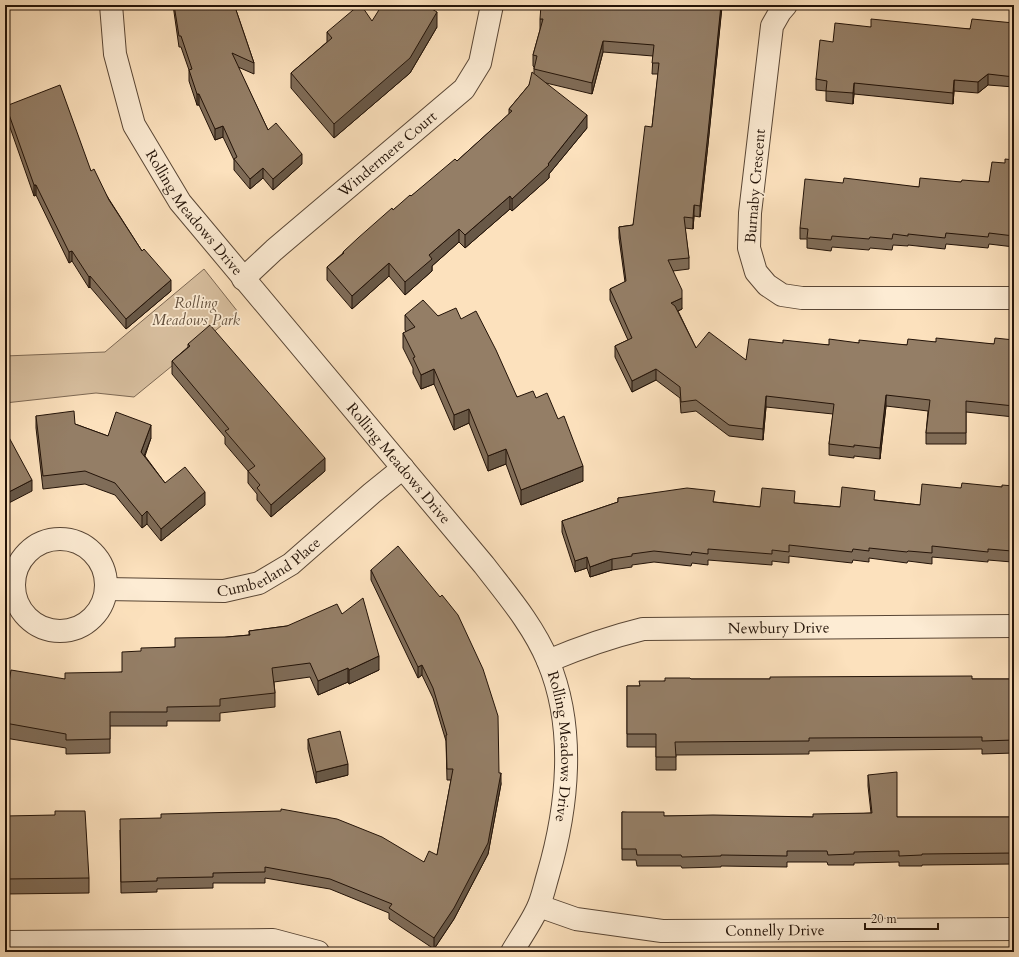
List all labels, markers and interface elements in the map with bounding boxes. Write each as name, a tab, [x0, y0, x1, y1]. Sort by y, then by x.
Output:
street label: Windermere Court	[333, 106, 441, 202]
street label: Burnaby Crescent	[740, 128, 770, 244]
street label: Rolling Meadows Drive	[141, 146, 247, 280]
park label: Rolling Meadows Park	[152, 293, 241, 330]
street label: Rolling Meadows Drive	[342, 398, 455, 528]
street label: Cumberland Place	[217, 533, 325, 601]
street label: Newbury Drive	[728, 617, 830, 638]
street label: Rolling Meadows Drive	[543, 668, 576, 824]
scale bar	[865, 905, 938, 931]
text: 20 m	[871, 911, 898, 927]
street label: Connelly Drive	[725, 920, 825, 941]

